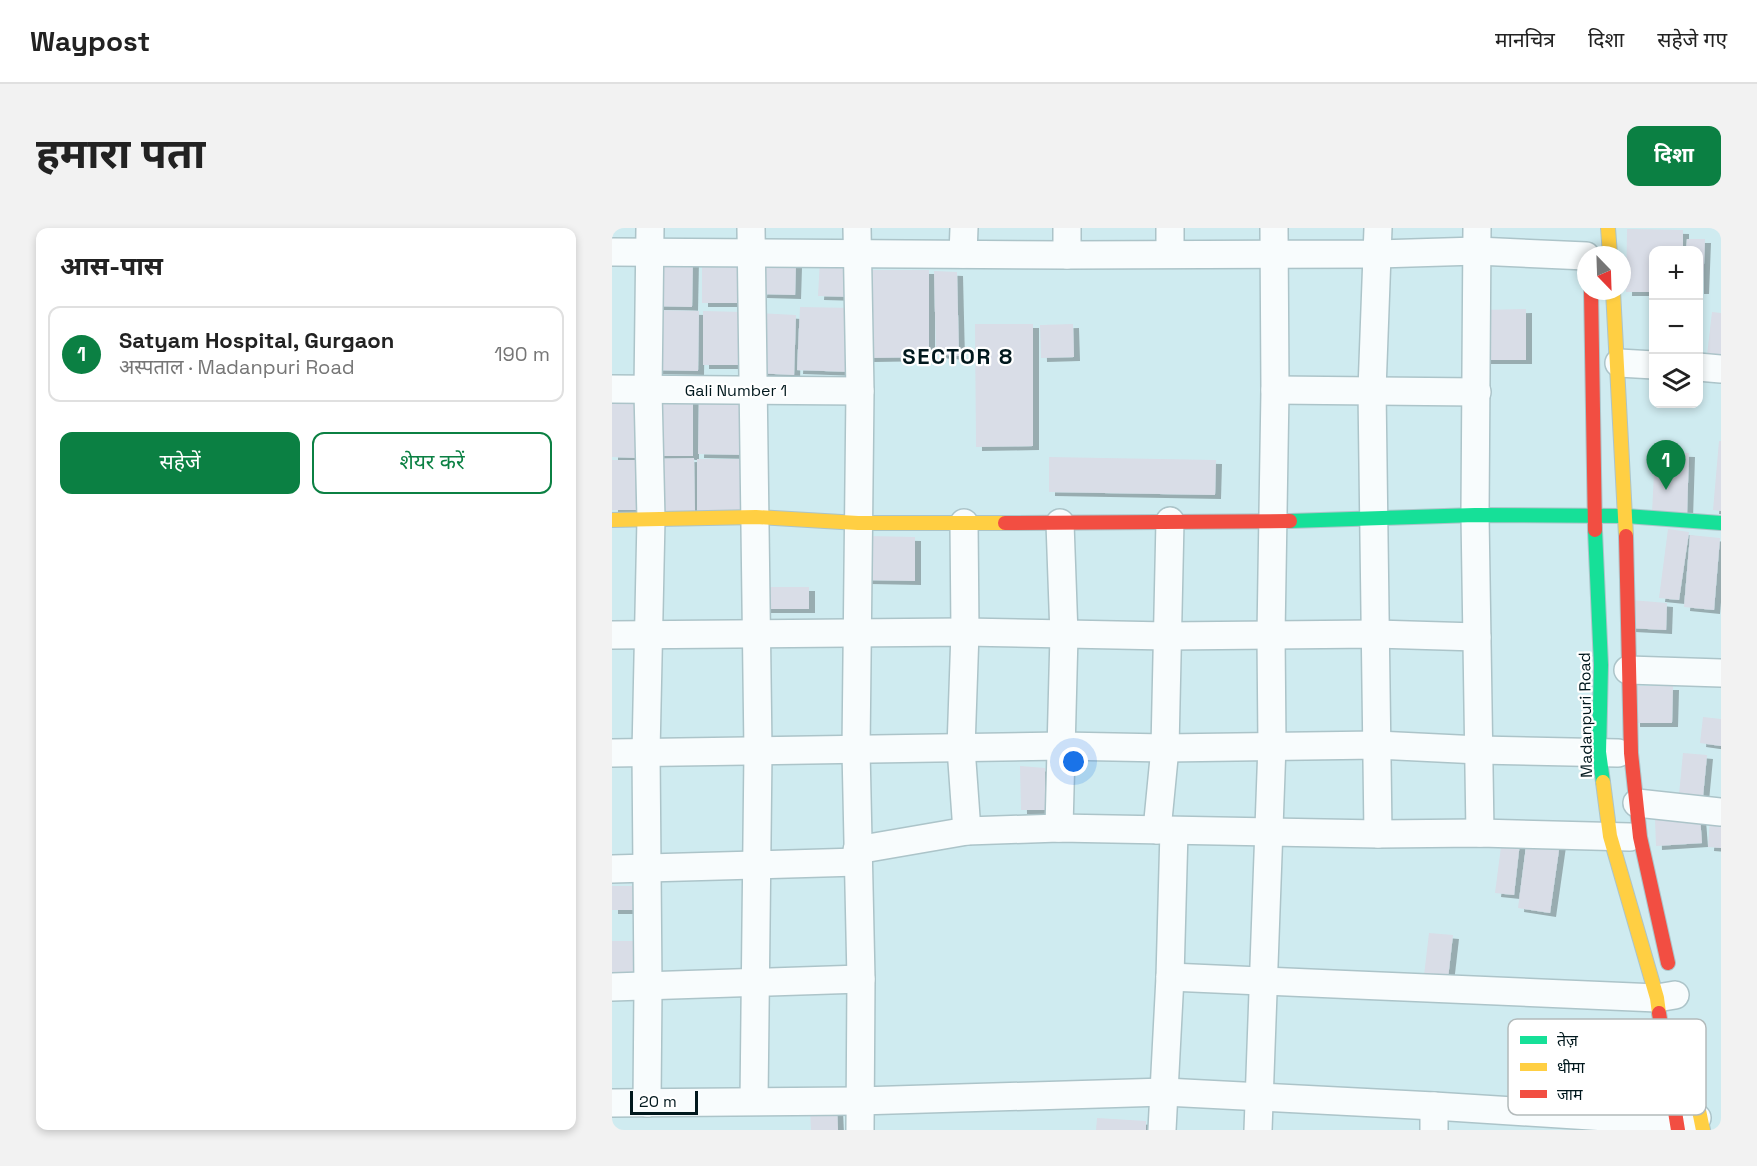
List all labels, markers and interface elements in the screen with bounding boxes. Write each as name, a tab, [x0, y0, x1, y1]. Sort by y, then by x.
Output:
text: Waypost	[30, 23, 150, 59]
text: मानचित्र	[1495, 26, 1555, 53]
text: दिशा	[1588, 26, 1624, 53]
text: सहेजे गए	[1657, 26, 1727, 53]
button: दिशा	[1627, 126, 1721, 186]
text: हमारा पता	[36, 127, 205, 180]
north arrow	[1577, 246, 1631, 300]
map controls	[1649, 246, 1703, 408]
button: +	[1649, 246, 1703, 300]
text: आस-पास	[60, 249, 163, 283]
button: −	[1649, 300, 1703, 354]
text: Satyam Hospital, Gurgaon	[119, 326, 394, 354]
text: 1	[77, 341, 86, 367]
text: 190 m	[494, 341, 550, 367]
district label: SECTOR 8	[902, 342, 1014, 370]
text: अस्पताल · Madanpuri Road	[119, 354, 355, 380]
button: layers	[1649, 354, 1703, 408]
street label: Gali Number 1	[685, 380, 787, 401]
button: सहेजें	[60, 432, 300, 494]
button: शेयर करें	[312, 432, 552, 494]
pin: 1	[1646, 440, 1686, 490]
street label: Madanpuri Road	[1574, 652, 1597, 778]
your location	[1059, 747, 1088, 776]
legend	[1508, 1019, 1706, 1115]
text: तेज़	[1557, 1030, 1579, 1051]
text: धीमा	[1557, 1057, 1586, 1078]
text: जाम	[1557, 1084, 1583, 1105]
scale bar	[630, 1088, 698, 1116]
text: 20 m	[639, 1091, 677, 1112]

